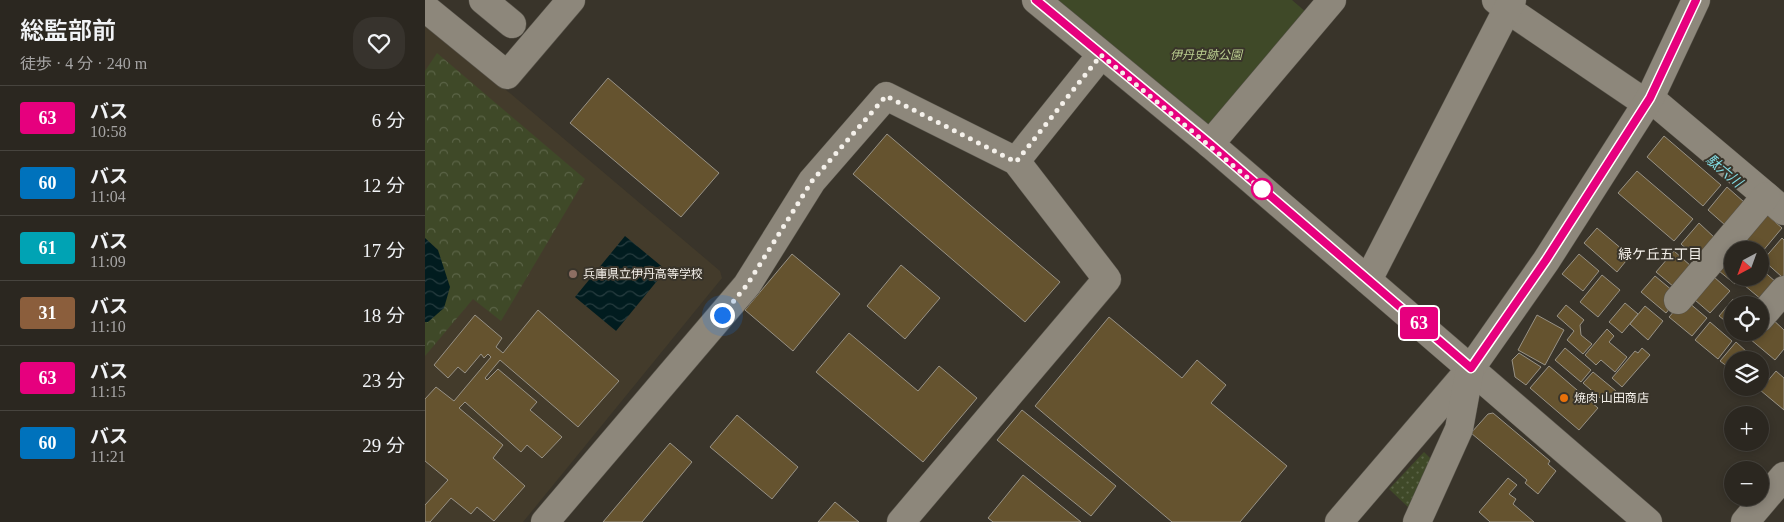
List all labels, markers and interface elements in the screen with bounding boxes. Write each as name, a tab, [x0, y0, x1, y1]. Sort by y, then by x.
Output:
button: heart	[353, 17, 405, 69]
text: 総監部前	[20, 18, 116, 44]
park label: 伊丹史跡公園	[1170, 48, 1244, 62]
text: 徒歩 · 4 分 · 240 m	[20, 55, 147, 72]
text: バス	[90, 101, 128, 122]
text: 63	[39, 108, 57, 128]
text: 6 分	[372, 110, 405, 131]
text: 10:58	[90, 123, 126, 140]
water label: 駄六川	[1703, 152, 1746, 192]
text: バス	[90, 166, 128, 187]
text: 60	[39, 173, 57, 193]
text: 12 分	[362, 175, 405, 196]
unlabelled marker	[1251, 178, 1273, 200]
text: 11:04	[90, 188, 126, 205]
text: バス	[90, 231, 128, 252]
text: 61	[39, 238, 57, 258]
text: 17 分	[362, 240, 405, 261]
north arrow	[1724, 241, 1769, 286]
map controls	[1724, 241, 1769, 506]
district label: 緑ケ丘五丁目	[1618, 247, 1702, 262]
text: 11:09	[90, 253, 126, 270]
place label: 兵庫県立伊丹高等学校	[583, 267, 703, 281]
marker: 兵庫県立伊丹高等学校	[567, 268, 579, 280]
text: バス	[90, 296, 128, 317]
button: locate	[1724, 296, 1769, 341]
text: 31	[39, 303, 57, 323]
your location	[710, 303, 735, 328]
text: 18 分	[362, 305, 405, 326]
line badge: 63	[1397, 307, 1441, 339]
text: 63	[1410, 313, 1428, 333]
text: 11:10	[90, 318, 126, 335]
button: layers	[1724, 351, 1769, 396]
text: バス	[90, 361, 128, 382]
text: 63	[39, 368, 57, 388]
text: 23 分	[362, 370, 405, 391]
text: 11:15	[90, 383, 126, 400]
place label: 焼肉 山田商店	[1574, 391, 1649, 405]
marker: 焼肉 山田商店	[1558, 392, 1570, 404]
button: +	[1724, 406, 1769, 451]
text: バス	[90, 426, 128, 447]
text: 60	[39, 433, 57, 453]
text: 29 分	[362, 435, 405, 456]
text: 11:21	[90, 448, 126, 465]
button: −	[1724, 461, 1769, 506]

